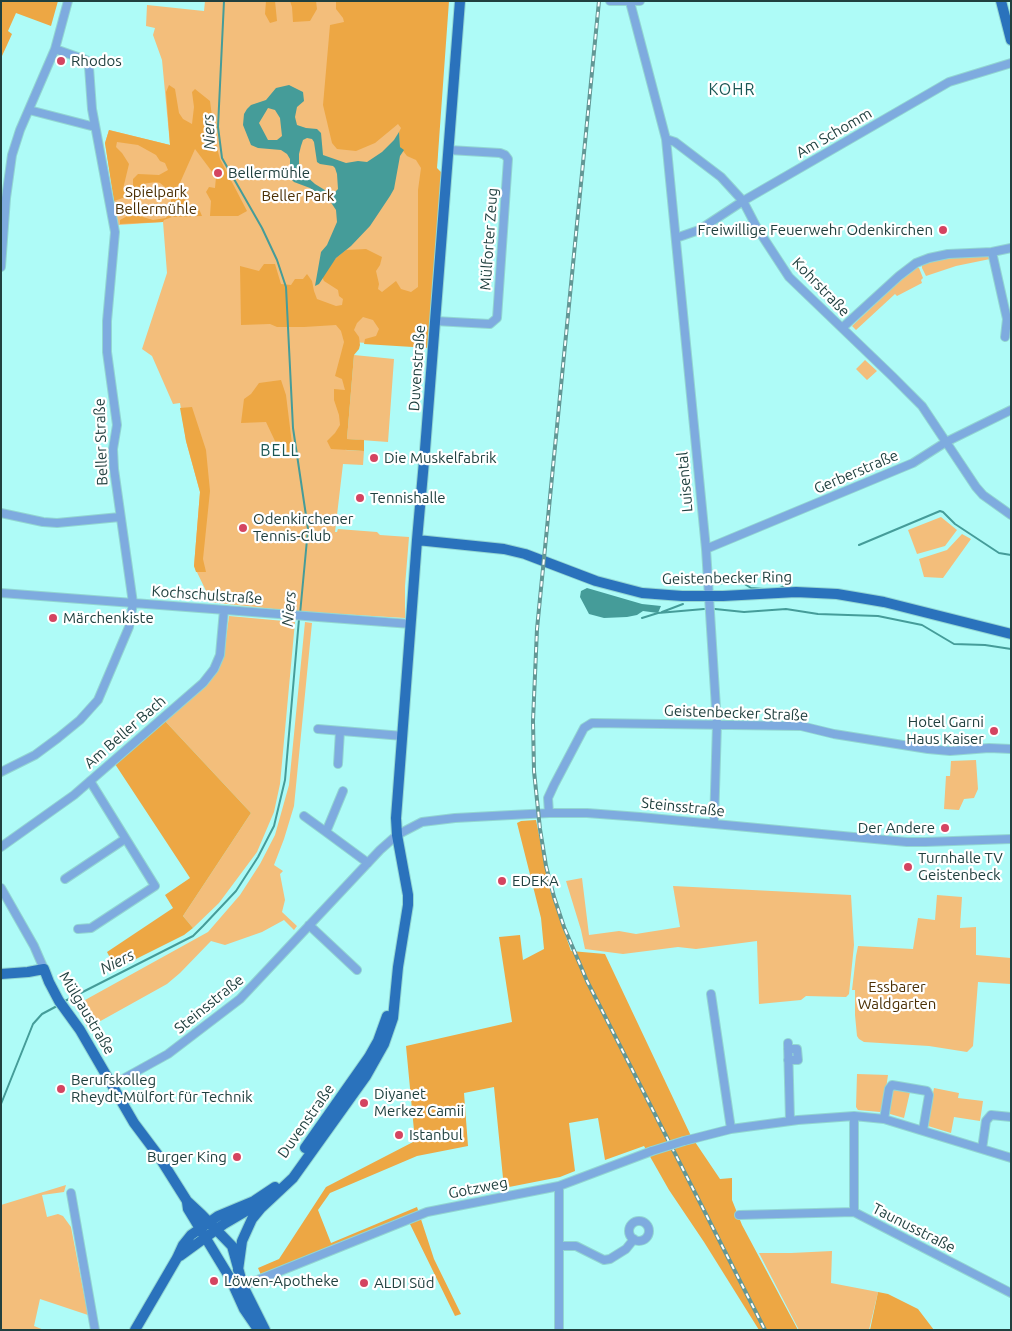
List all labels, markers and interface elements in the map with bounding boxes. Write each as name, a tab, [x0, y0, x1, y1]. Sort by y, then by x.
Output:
place label: Rhodos	[71, 52, 122, 70]
marker: Rhodos	[55, 55, 67, 67]
district label: KOHR	[708, 80, 756, 100]
street label: Am Schomm	[793, 104, 875, 162]
water label: Niers	[198, 114, 220, 150]
place label: Bellermühle	[228, 164, 310, 182]
marker: Bellermühle	[212, 167, 224, 179]
park label: Spielpark Bellermühle	[115, 183, 197, 218]
park label: Beller Park	[262, 187, 334, 205]
street label: Mülforter Zeug	[476, 187, 502, 291]
place label: Freiwillige Feuerwehr Odenkirchen	[698, 221, 933, 239]
marker: Freiwillige Feuerwehr Odenkirchen	[937, 224, 949, 236]
street label: Kohrstraße	[788, 254, 854, 320]
street label: Duvenstraße	[405, 324, 429, 412]
street label: Beller Straße	[90, 398, 112, 486]
district label: BELL	[260, 441, 300, 461]
street label: Gerberstraße	[811, 446, 901, 498]
place label: Die Muskelfabrik	[384, 449, 497, 467]
street label: Luisental	[673, 451, 697, 513]
marker: Die Muskelfabrik	[368, 452, 380, 464]
place label: Tennishalle	[370, 489, 446, 507]
marker: Tennishalle	[354, 492, 366, 504]
place label: Odenkirchener Tennis-Club	[253, 510, 353, 545]
marker: Odenkirchener Tennis-Club	[237, 522, 249, 534]
street label: Geistenbecker Ring	[662, 568, 792, 588]
street label: Kochschulstraße	[151, 582, 263, 608]
water label: Niers	[278, 590, 300, 628]
place label: Märchenkiste	[63, 609, 154, 627]
marker: Märchenkiste	[47, 612, 59, 624]
street label: Am Beller Bach	[81, 692, 169, 772]
street label: Geistenbecker Straße	[664, 701, 808, 725]
place label: Hotel Garni Haus Kaiser	[906, 713, 984, 748]
marker: Hotel Garni Haus Kaiser	[988, 725, 1000, 737]
street label: Steinsstraße	[640, 794, 726, 820]
place label: Der Andere	[858, 819, 935, 837]
marker: Der Andere	[939, 822, 951, 834]
place label: Turnhalle TV Geistenbeck	[918, 849, 1003, 884]
marker: Turnhalle TV Geistenbeck	[902, 861, 914, 873]
place label: EDEKA	[512, 872, 559, 890]
marker: EDEKA	[496, 875, 508, 887]
water label: Niers	[97, 945, 137, 979]
street label: Mülgaustraße	[55, 968, 119, 1058]
street label: Steinsstraße	[171, 971, 247, 1037]
park label: Essbarer Waldgarten	[858, 978, 936, 1013]
place label: Berufskolleg Rheydt-Mülfort für Technik	[71, 1071, 253, 1106]
street label: Duvenstraße	[274, 1080, 338, 1162]
marker: Berufskolleg Rheydt-Mülfort für Technik	[55, 1083, 67, 1095]
place label: Diyanet Merkez Camii	[374, 1085, 464, 1120]
marker: Diyanet Merkez Camii	[358, 1097, 370, 1109]
place label: Istanbul	[409, 1126, 463, 1144]
marker: Istanbul	[393, 1129, 405, 1141]
place label: Burger King	[147, 1148, 227, 1166]
marker: Burger King	[231, 1151, 243, 1163]
street label: Gotzweg	[447, 1173, 509, 1203]
street label: Taunusstraße	[869, 1199, 959, 1257]
place label: Löwen-Apotheke	[224, 1272, 339, 1290]
place label: ALDI Süd	[374, 1274, 434, 1292]
marker: Löwen-Apotheke	[208, 1275, 220, 1287]
marker: ALDI Süd	[358, 1277, 370, 1289]

